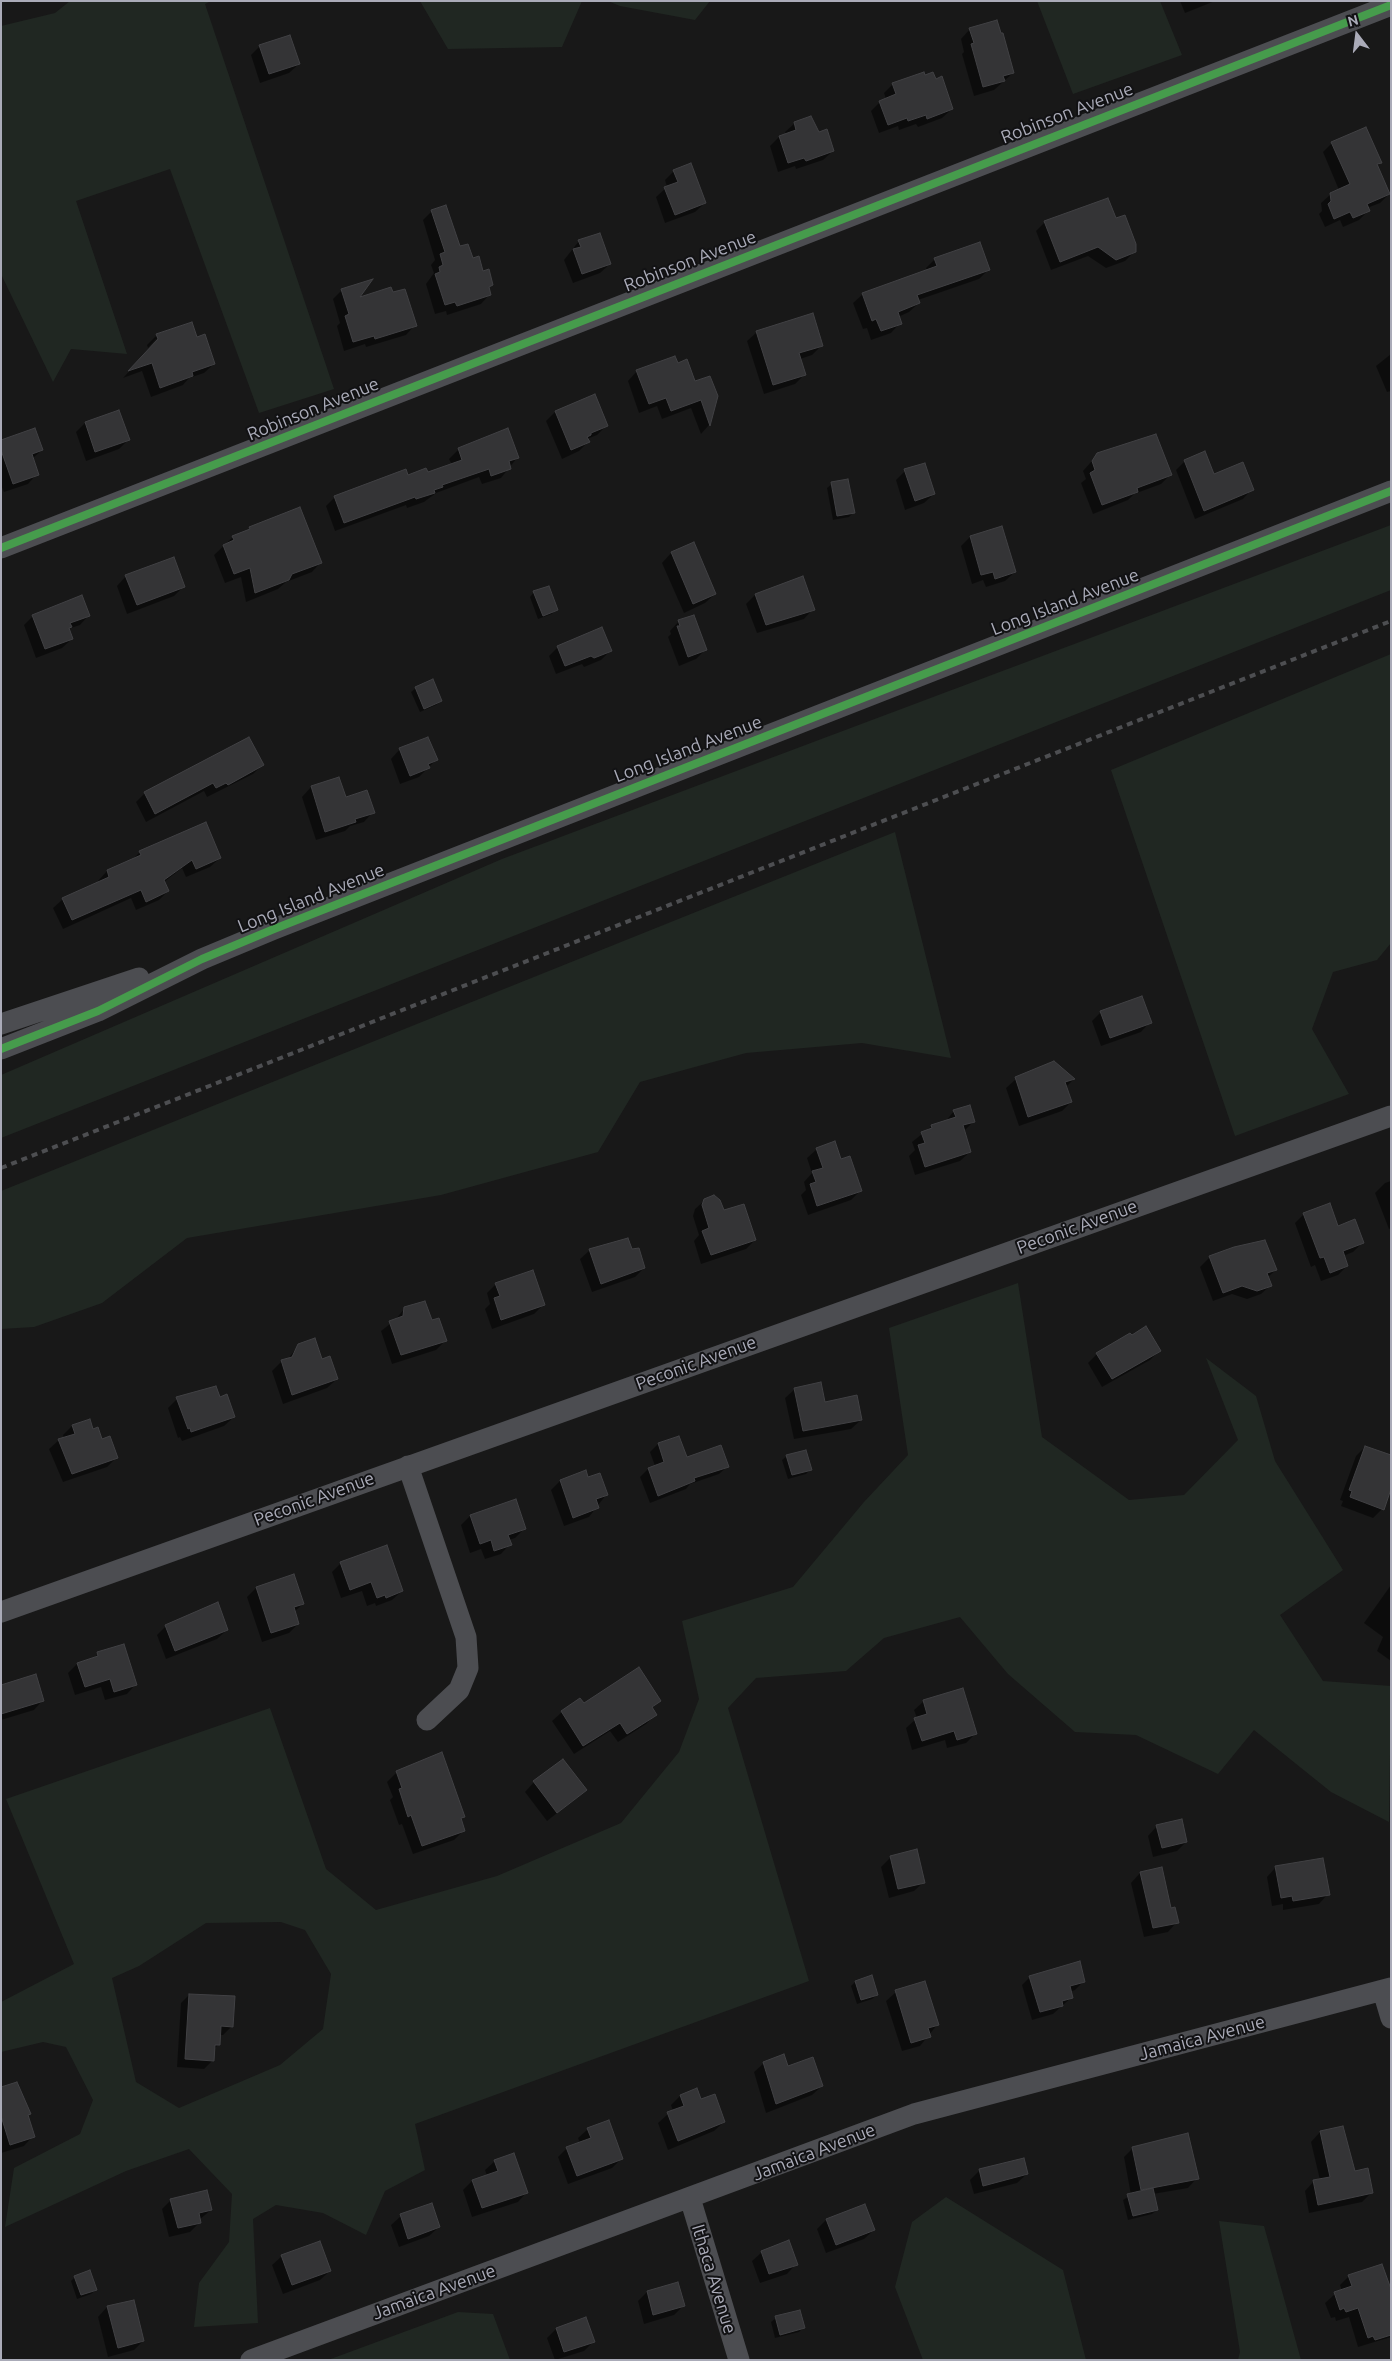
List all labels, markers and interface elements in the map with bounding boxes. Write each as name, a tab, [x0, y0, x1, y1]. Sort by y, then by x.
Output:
north arrow	[1332, 10, 1382, 60]
text: N	[1346, 11, 1360, 30]
street label: Robinson Avenue	[998, 78, 1136, 148]
street label: Robinson Avenue	[621, 226, 759, 296]
street label: Robinson Avenue	[244, 373, 382, 445]
street label: Long Island Avenue	[988, 564, 1142, 640]
street label: Long Island Avenue	[611, 711, 765, 787]
street label: Long Island Avenue	[234, 859, 388, 937]
street label: Peconic Avenue	[1014, 1195, 1140, 1259]
street label: Peconic Avenue	[633, 1331, 759, 1395]
street label: Peconic Avenue	[251, 1467, 377, 1531]
street label: Jamaica Avenue	[1137, 2011, 1267, 2065]
street label: Jamaica Avenue	[750, 2119, 878, 2185]
street label: Ithaca Avenue	[687, 2222, 741, 2336]
street label: Jamaica Avenue	[369, 2260, 499, 2324]

